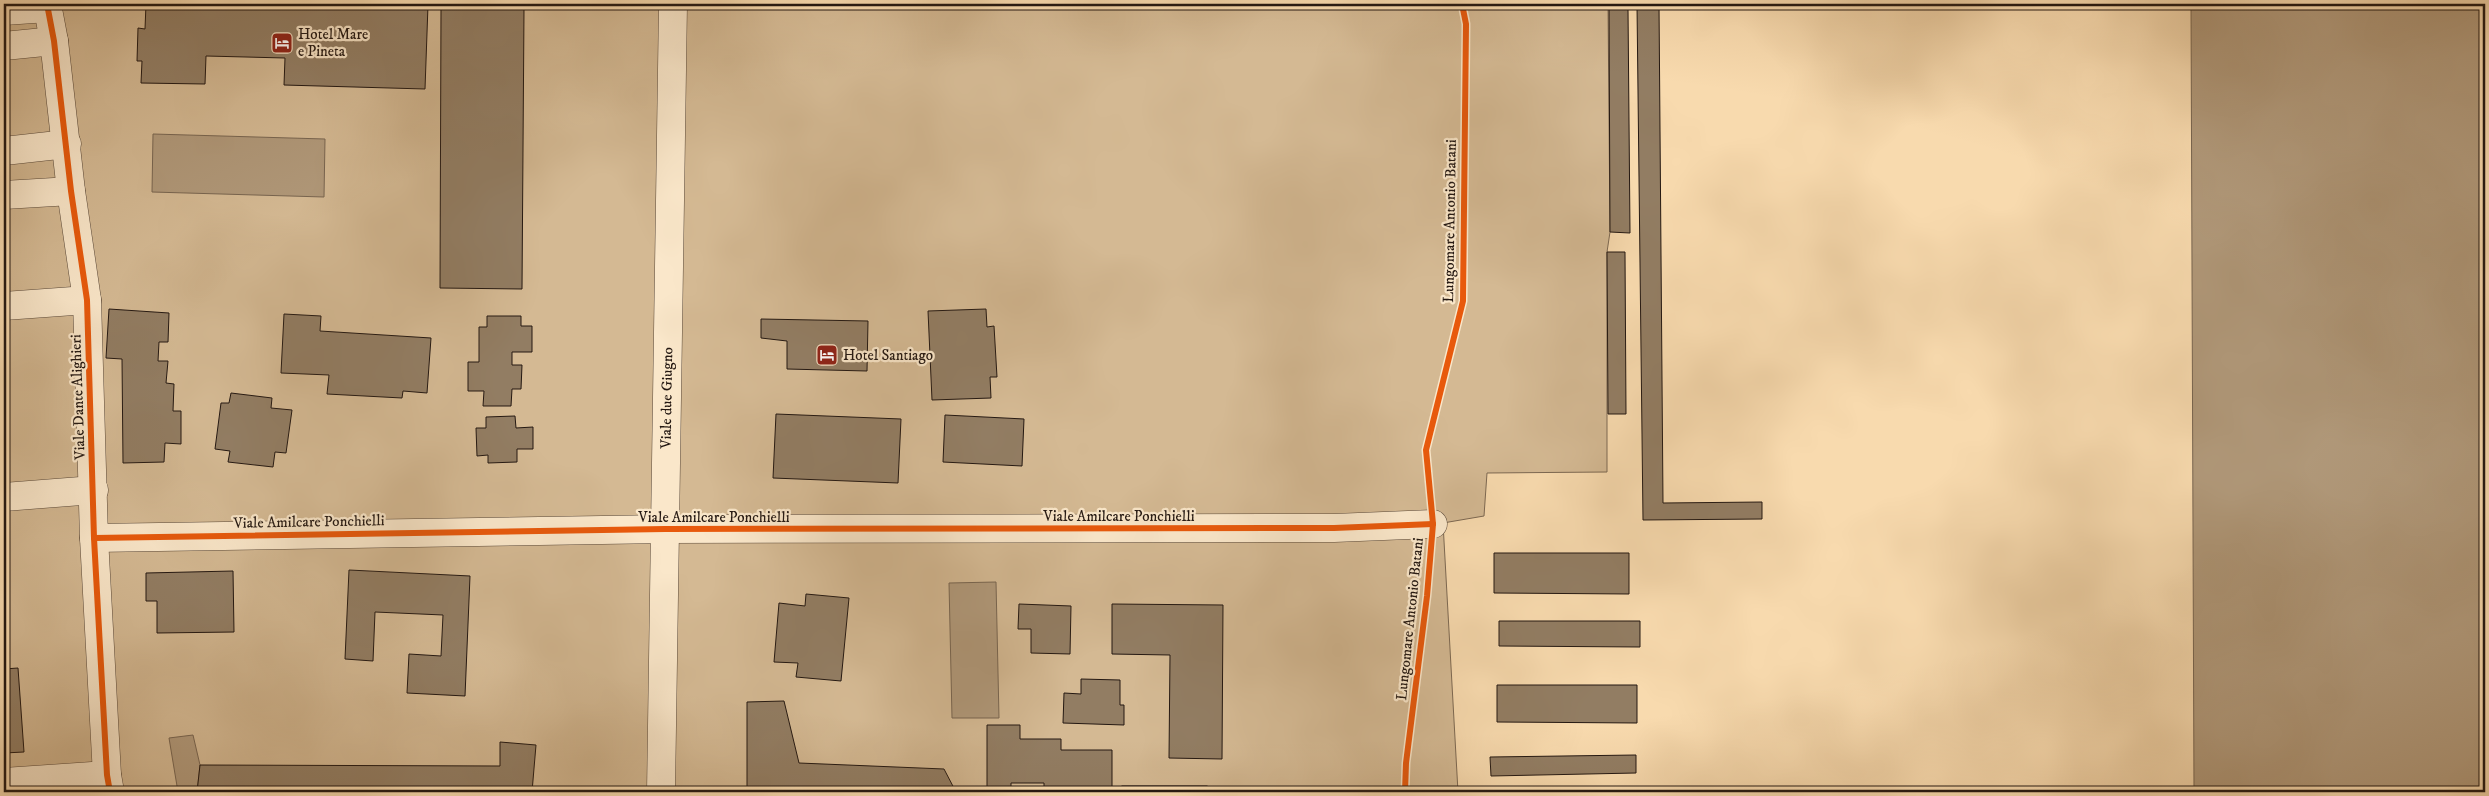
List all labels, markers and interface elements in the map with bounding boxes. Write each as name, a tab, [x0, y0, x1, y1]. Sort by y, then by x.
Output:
place label: Hotel Mare e Pineta	[298, 25, 368, 61]
hotel icon: Hotel Mare e Pineta	[270, 31, 294, 55]
street label: Lungomare Antonio Batani	[1439, 139, 1461, 303]
street label: Viale Dante Alighieri	[66, 334, 90, 461]
hotel icon: Hotel Santiago	[815, 343, 839, 367]
place label: Hotel Santiago	[843, 346, 933, 365]
street label: Viale due Giugno	[657, 347, 677, 450]
street label: Viale Amilcare Ponchielli	[1042, 507, 1195, 526]
street label: Viale Amilcare Ponchielli	[637, 508, 790, 527]
street label: Viale Amilcare Ponchielli	[232, 511, 385, 533]
street label: Lungomare Antonio Batani	[1392, 537, 1428, 701]

